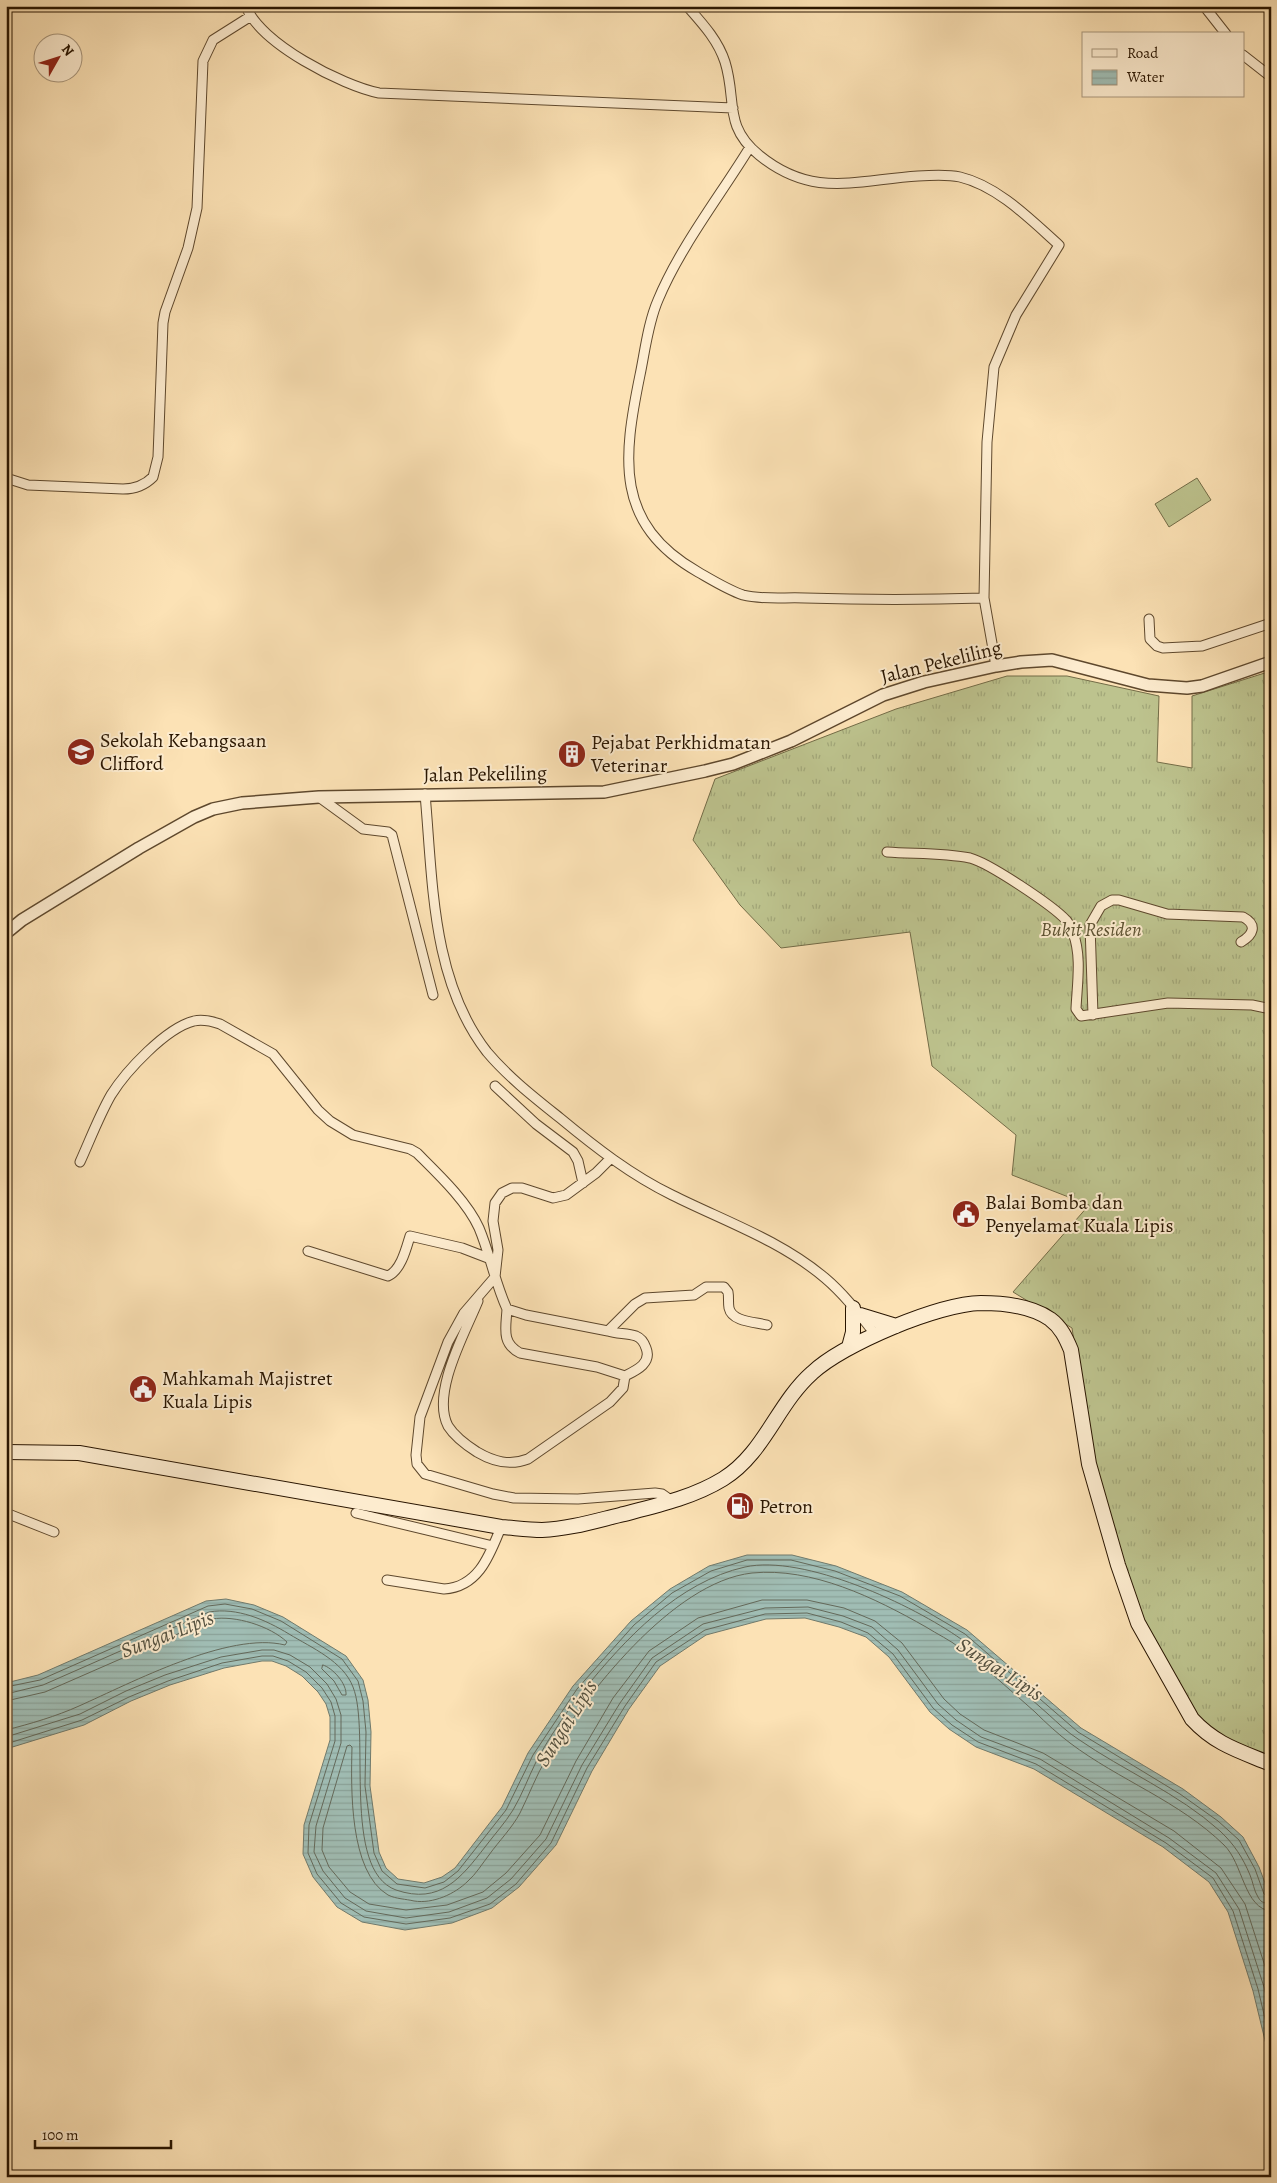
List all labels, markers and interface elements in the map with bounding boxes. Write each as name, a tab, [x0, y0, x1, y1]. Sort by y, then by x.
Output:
north arrow	[32, 32, 82, 82]
legend	[1082, 32, 1244, 98]
text: N	[57, 40, 78, 60]
text: Road	[1127, 43, 1159, 63]
text: Water	[1126, 67, 1164, 87]
street label: Jalan Pekeliling	[878, 634, 1004, 690]
place label: Sekolah Kebangsaan Clifford	[100, 727, 267, 777]
place label: Pejabat Perkhidmatan Veterinar	[590, 729, 771, 779]
school or university icon: Sekolah Kebangsaan Clifford	[66, 737, 96, 767]
building icon: Pejabat Perkhidmatan Veterinar	[557, 739, 587, 769]
street label: Jalan Pekeliling	[423, 759, 547, 789]
park label: Bukit Residen	[1040, 916, 1142, 943]
place label: Balai Bomba dan Penyelamat Kuala Lipis	[985, 1189, 1173, 1239]
public building icon: Balai Bomba dan Penyelamat Kuala Lipis	[951, 1199, 981, 1229]
place label: Mahkamah Majistret Kuala Lipis	[162, 1365, 333, 1415]
public building icon: Mahkamah Majistret Kuala Lipis	[128, 1374, 158, 1404]
fuel station icon: Petron	[725, 1491, 755, 1521]
place label: Petron	[759, 1493, 813, 1520]
water label: Sungai Lipis	[116, 1603, 218, 1665]
water label: Sungai Lipis	[951, 1631, 1049, 1707]
water label: Sungai Lipis	[528, 1674, 604, 1772]
scale bar	[35, 2118, 171, 2150]
text: 100 m	[42, 2125, 79, 2145]

